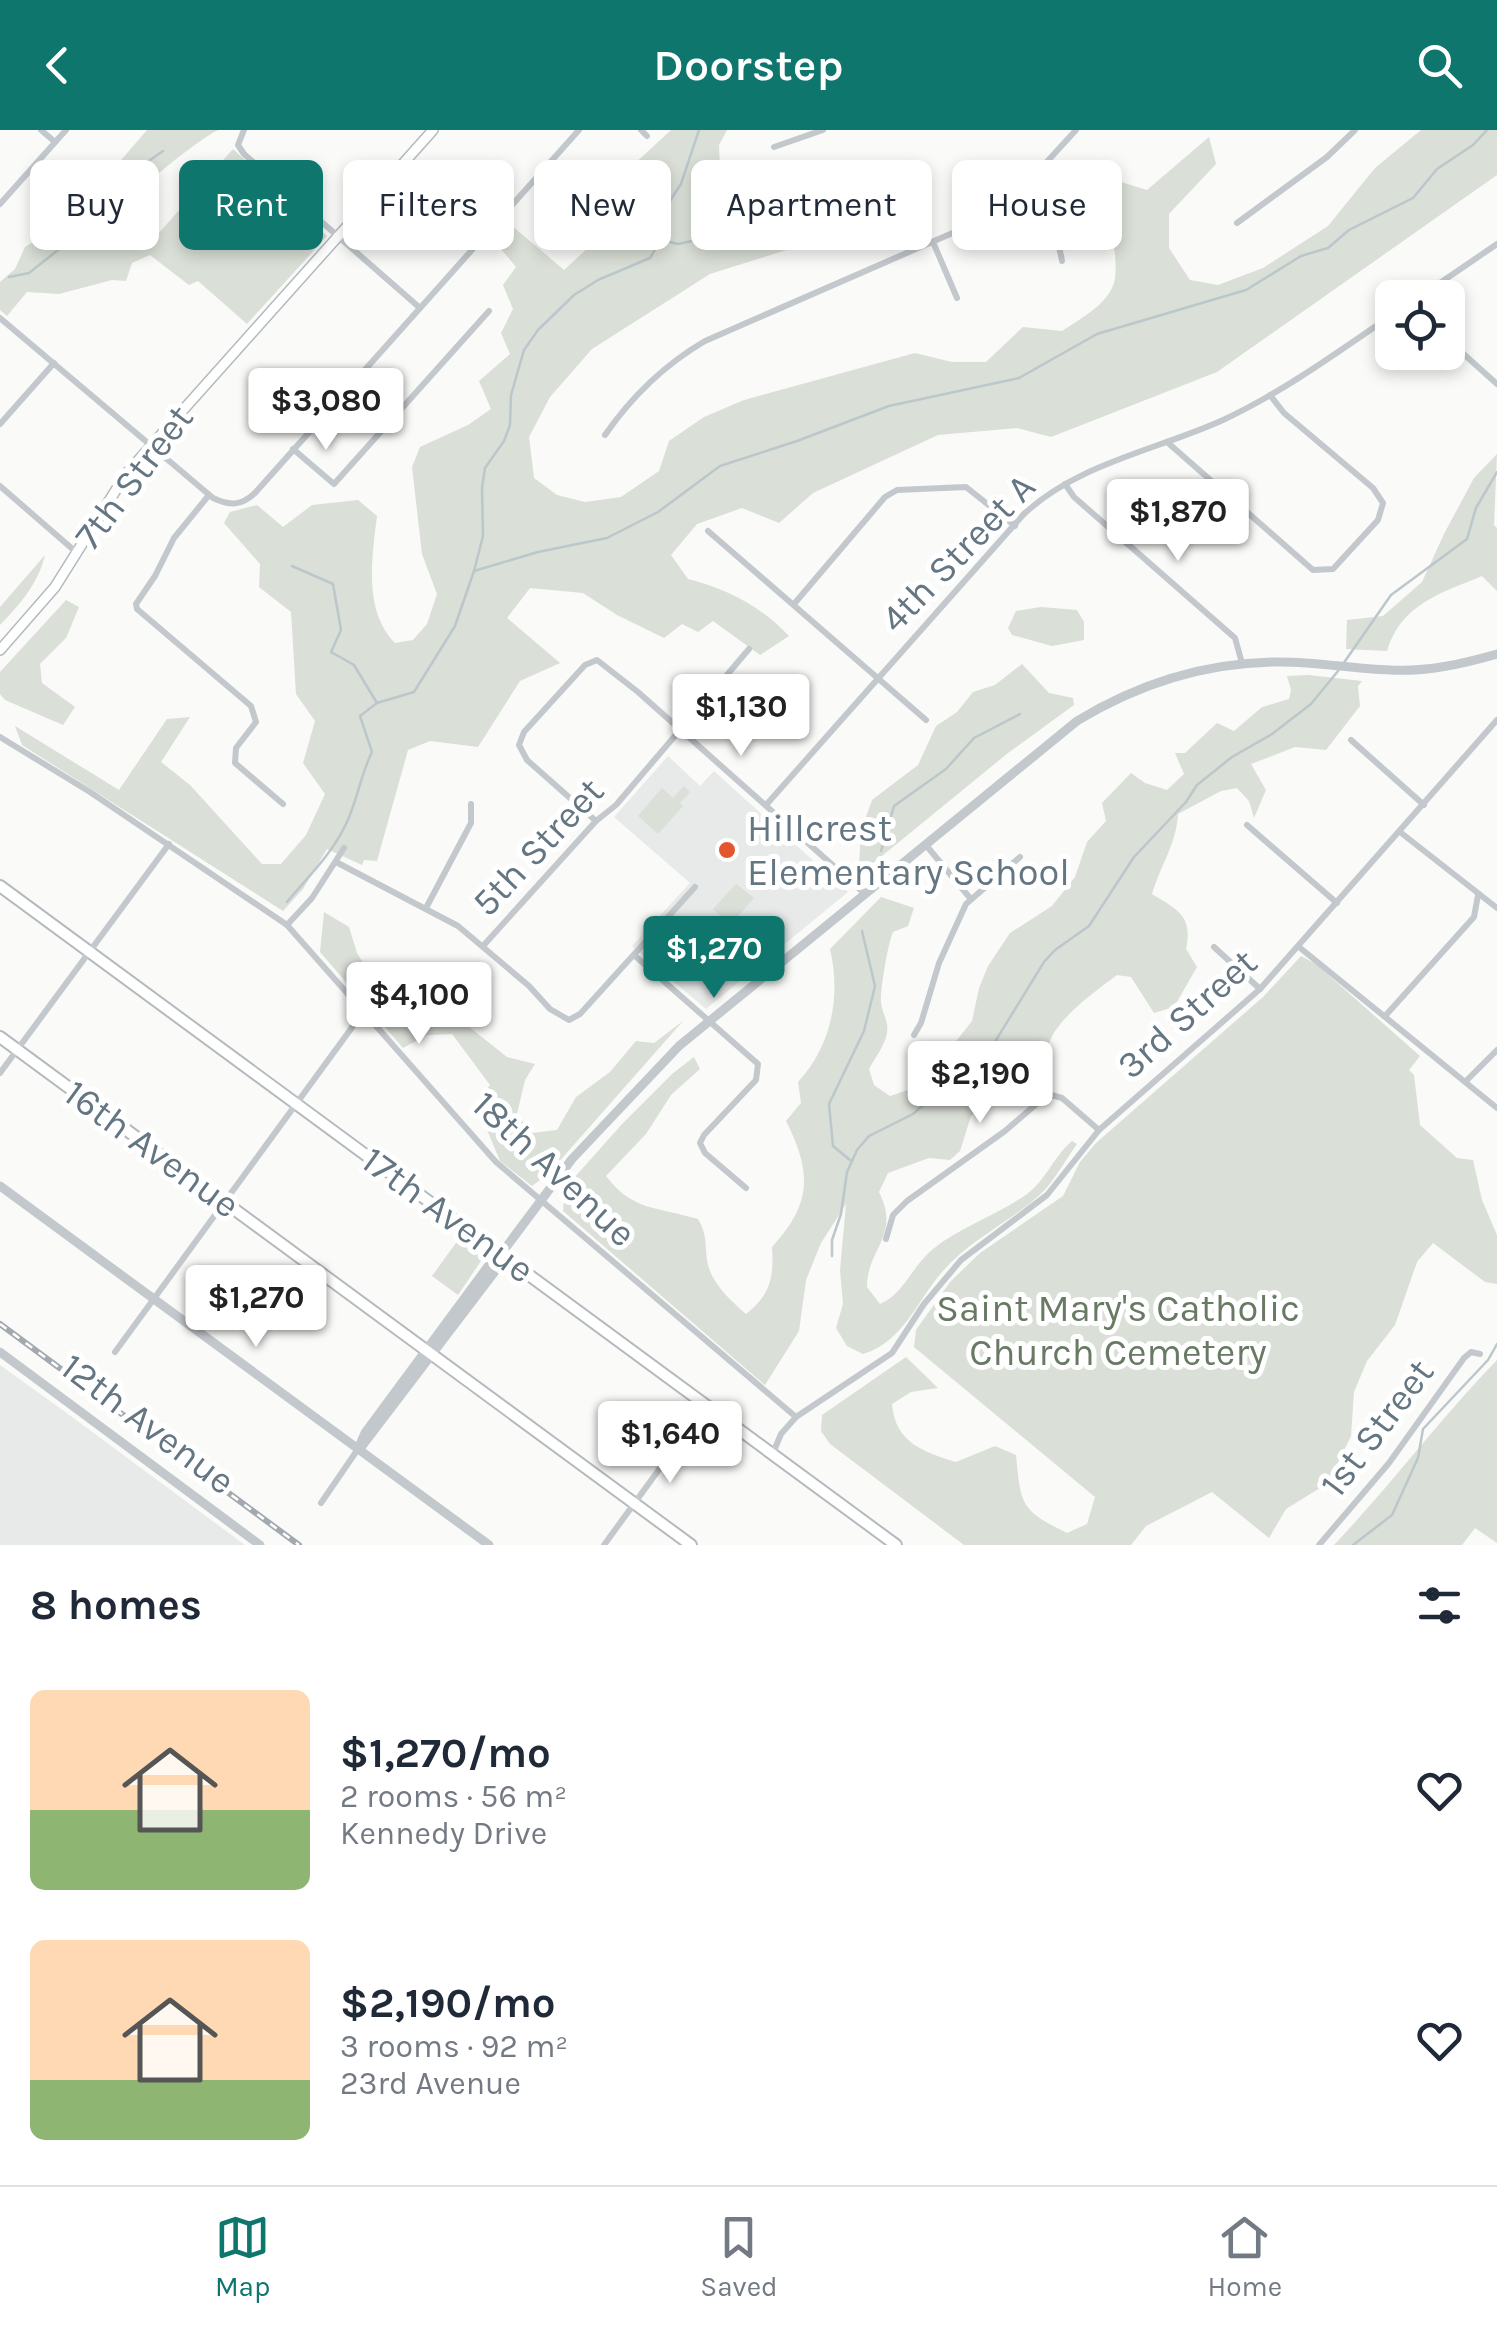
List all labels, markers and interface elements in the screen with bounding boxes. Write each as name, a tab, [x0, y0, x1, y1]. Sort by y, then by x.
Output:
icon: back	[30, 38, 85, 93]
icon: search	[1412, 38, 1467, 93]
text: Doorstep	[653, 39, 844, 91]
chip: Buy	[30, 160, 159, 250]
chip: Rent	[179, 160, 323, 250]
chip: Filters	[343, 160, 514, 250]
chip: New	[534, 160, 671, 250]
chip: Apartment	[691, 160, 932, 250]
chip: House	[952, 160, 1122, 250]
map controls	[1375, 280, 1465, 370]
button: locate	[1375, 280, 1465, 370]
pin: $3,080	[245, 368, 407, 453]
text: $3,080	[270, 382, 382, 419]
street label: 7th Street	[65, 396, 203, 558]
street label: 4th Street A	[871, 464, 1045, 642]
pin: $1,870	[1097, 479, 1259, 564]
text: $1,870	[1129, 493, 1227, 530]
pin: $1,130	[660, 674, 822, 759]
text: $1,130	[694, 688, 788, 725]
street label: 5th Street	[463, 769, 613, 925]
place label: Hillcrest Elementary School	[747, 806, 1070, 895]
marker: Hillcrest Elementary School	[716, 839, 738, 861]
pin: $1,270	[633, 916, 795, 1001]
text: $1,270	[665, 930, 763, 967]
street label: 3rd Street	[1108, 940, 1266, 1088]
pin: $4,100	[338, 962, 500, 1047]
text: $4,100	[368, 976, 470, 1013]
pin: $2,190	[899, 1041, 1061, 1126]
text: $2,190	[930, 1055, 1030, 1092]
street label: 16th Avenue	[56, 1070, 248, 1228]
street label: 18th Avenue	[463, 1082, 645, 1256]
street label: 17th Avenue	[353, 1138, 543, 1292]
pin: $1,270	[175, 1265, 337, 1350]
text: $1,270	[207, 1279, 305, 1316]
park label: Saint Mary's Catholic Church Cemetery	[936, 1286, 1300, 1375]
street label: 12th Avenue	[52, 1344, 244, 1504]
street label: 1st Street	[1311, 1351, 1443, 1505]
pin: $1,640	[589, 1401, 751, 1486]
text: $1,640	[620, 1415, 720, 1452]
icon: filters	[1412, 1578, 1467, 1633]
text: 8 homes	[30, 1580, 202, 1630]
text: $1,270/mo	[340, 1728, 551, 1778]
icon: home	[110, 1730, 230, 1850]
icon: heart	[1412, 1763, 1467, 1818]
text: 2 rooms · 56 m²	[340, 1778, 567, 1815]
text: Kennedy Drive	[340, 1815, 547, 1852]
text: $2,190/mo	[340, 1978, 556, 2028]
icon: home	[110, 1980, 230, 2100]
icon: heart	[1412, 2013, 1467, 2068]
text: 3 rooms · 92 m²	[340, 2028, 568, 2065]
text: 23rd Avenue	[340, 2065, 521, 2102]
tab: Map	[215, 2210, 270, 2303]
tab: Saved	[700, 2210, 778, 2303]
tab: Home	[1207, 2210, 1282, 2303]

